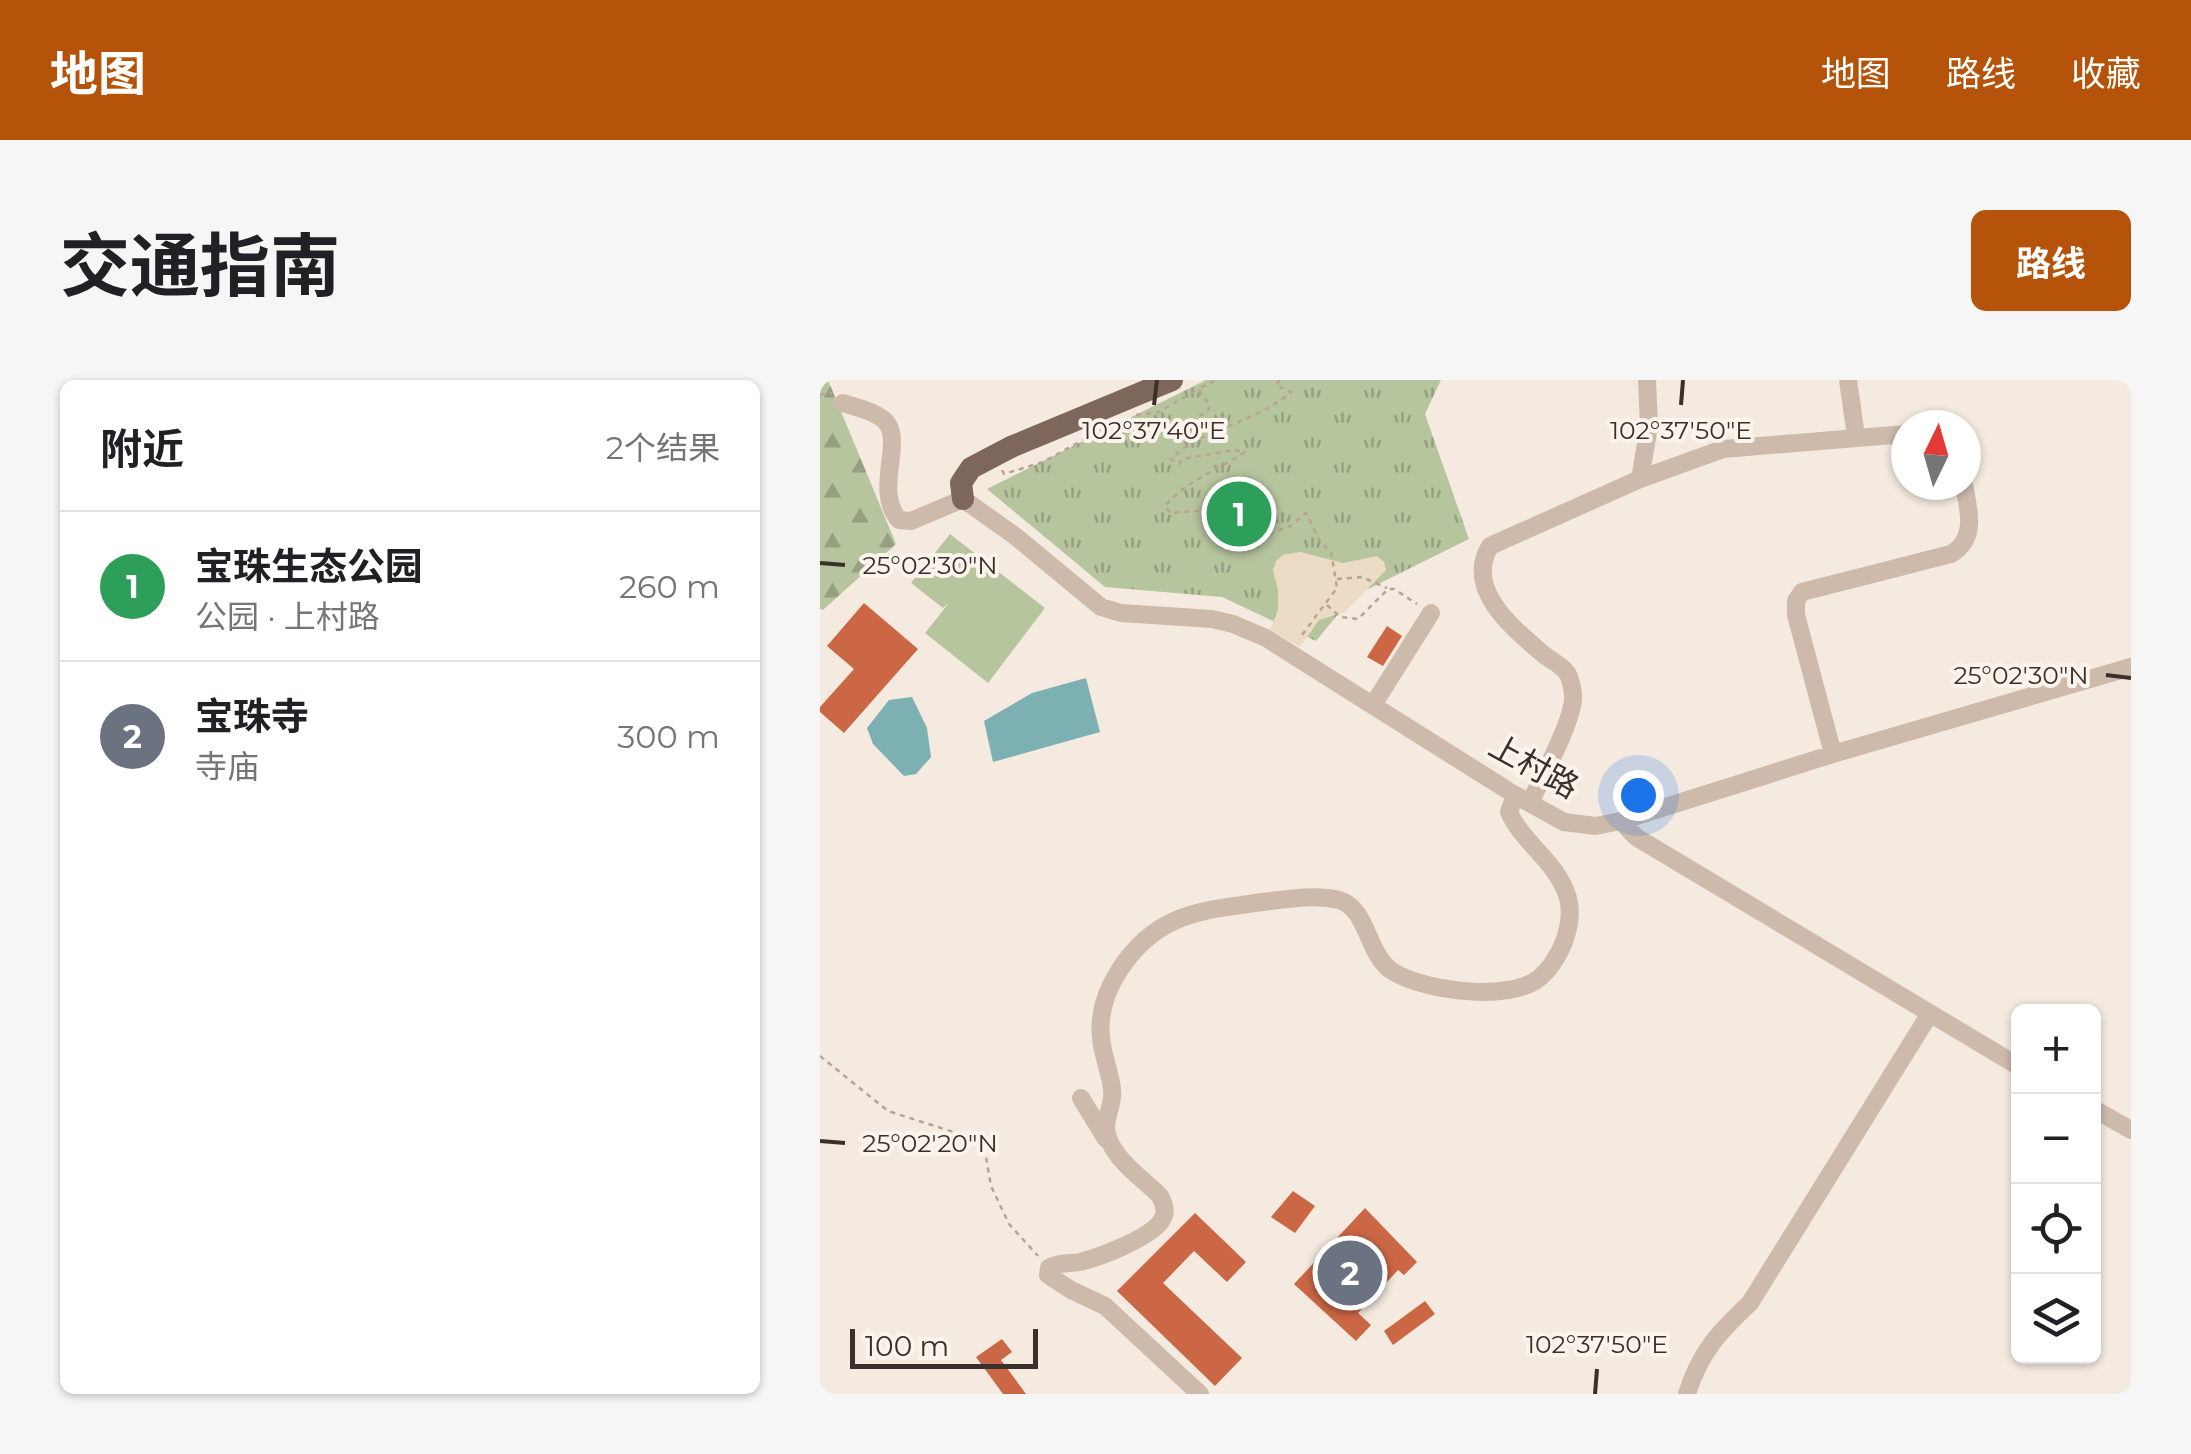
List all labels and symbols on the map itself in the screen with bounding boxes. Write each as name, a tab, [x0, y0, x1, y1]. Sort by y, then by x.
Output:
north arrow	[1891, 410, 1981, 500]
text: 102°37'40"E	[1082, 415, 1226, 445]
text: 102°37'50"E	[1610, 415, 1752, 445]
pin: 1	[1206, 476, 1272, 552]
text: 25°02'30"N	[862, 550, 998, 580]
text: 25°02'30"N	[1953, 660, 2089, 690]
street label: 上村路	[1483, 726, 1585, 806]
your location	[1613, 770, 1664, 821]
text: 25°02'20"N	[862, 1128, 998, 1158]
pin: 2	[1318, 1236, 1382, 1310]
scale bar	[850, 1324, 1038, 1368]
text: 102°37'50"E	[1526, 1329, 1668, 1359]

